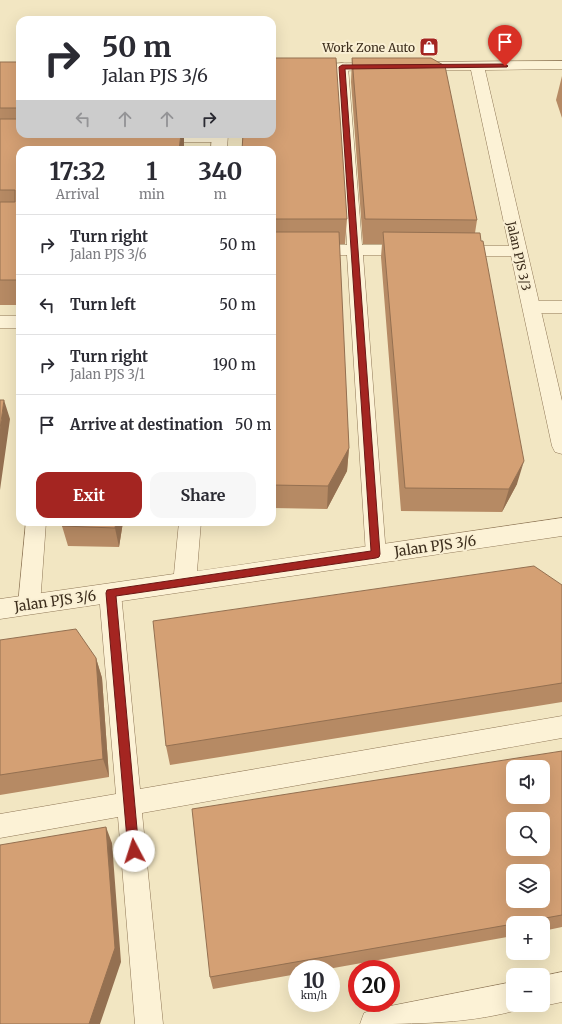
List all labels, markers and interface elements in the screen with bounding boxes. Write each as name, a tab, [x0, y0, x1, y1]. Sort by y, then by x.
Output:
pin	[488, 25, 522, 66]
text: 50 m	[102, 29, 171, 65]
icon: arrive	[494, 31, 516, 53]
icon: right	[36, 32, 88, 84]
shop icon: Work Zone Auto	[418, 36, 440, 58]
place label: Work Zone Auto	[321, 40, 415, 55]
text: Jalan PJS 3/6	[102, 64, 208, 87]
icon: left	[72, 108, 94, 130]
icon: ahead	[114, 108, 136, 130]
icon: ahead	[156, 108, 178, 130]
icon: right	[198, 108, 220, 130]
text: 17:32	[50, 156, 105, 187]
text: 1	[146, 156, 157, 187]
text: 340	[198, 156, 242, 187]
text: Arrival	[56, 186, 99, 203]
text: min	[139, 186, 165, 203]
text: m	[214, 186, 227, 203]
street label: Jalan PJS 3/3	[504, 219, 534, 292]
text: Turn right	[70, 227, 148, 246]
icon: right	[36, 234, 58, 256]
text: 50 m	[219, 235, 256, 254]
text: Jalan PJS 3/6	[70, 246, 147, 263]
icon: left	[36, 294, 58, 316]
text: Turn left	[70, 295, 136, 314]
text: 50 m	[219, 295, 256, 314]
text: Turn right	[70, 347, 148, 366]
icon: right	[36, 354, 58, 376]
text: 190 m	[213, 355, 256, 374]
text: Jalan PJS 3/1	[70, 366, 145, 383]
icon: arrive	[36, 414, 58, 436]
text: Arrive at destination	[70, 415, 223, 434]
text: 50 m	[235, 415, 271, 434]
button: Exit	[36, 472, 142, 518]
button: Share	[150, 472, 256, 518]
street label: Jalan PJS 3/6	[392, 531, 477, 561]
street label: Jalan PJS 3/6	[12, 586, 97, 616]
map controls	[506, 760, 550, 1012]
button: sound	[506, 760, 550, 804]
button: search	[506, 812, 550, 856]
position arrow	[113, 830, 155, 872]
button: layers	[506, 864, 550, 908]
button: +	[506, 916, 550, 960]
speed limit sign: 20	[348, 960, 400, 1012]
text: 10	[303, 968, 325, 993]
button: −	[506, 968, 550, 1012]
text: km/h	[301, 989, 327, 1002]

